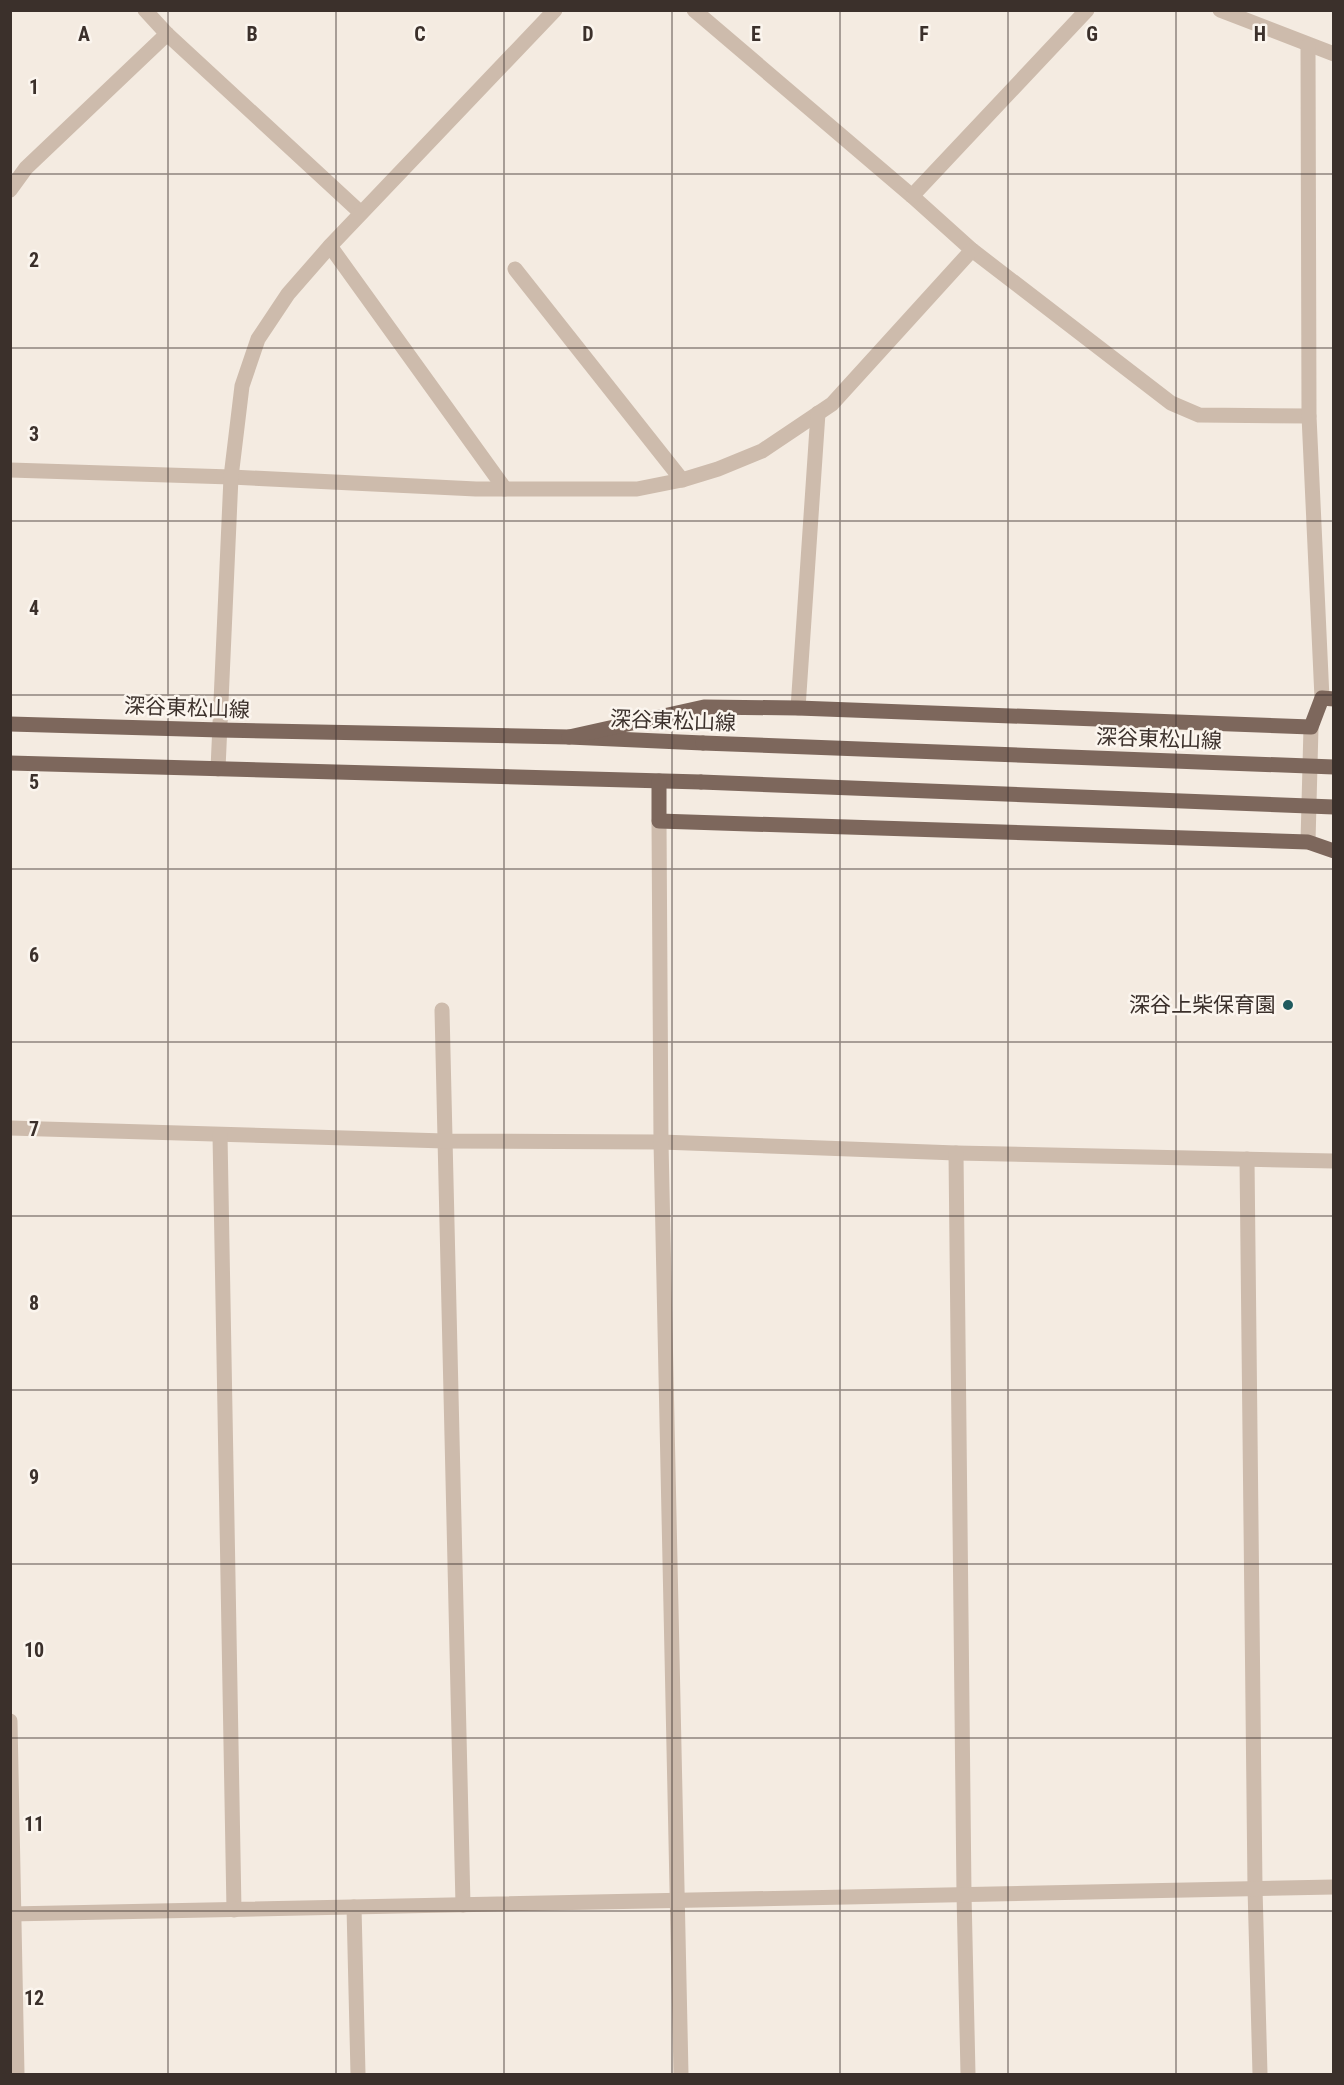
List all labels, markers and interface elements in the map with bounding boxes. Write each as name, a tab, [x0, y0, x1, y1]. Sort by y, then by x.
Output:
text: A	[78, 22, 90, 46]
text: B	[246, 22, 258, 46]
text: C	[414, 22, 426, 46]
text: D	[582, 22, 594, 46]
text: E	[751, 22, 761, 46]
text: F	[919, 22, 929, 46]
text: G	[1086, 22, 1098, 46]
text: H	[1254, 22, 1266, 46]
text: 1	[29, 75, 39, 99]
text: 2	[29, 248, 39, 272]
text: 3	[29, 422, 39, 446]
text: 4	[29, 596, 39, 620]
street label: 深谷東松山線	[124, 694, 250, 722]
street label: 深谷東松山線	[610, 707, 736, 735]
street label: 深谷東松山線	[1096, 725, 1222, 753]
text: 5	[29, 770, 39, 794]
text: 6	[29, 943, 39, 967]
place label: 深谷上柴保育園	[1129, 993, 1276, 1017]
marker: 深谷上柴保育園	[1281, 998, 1295, 1012]
text: 7	[29, 1117, 39, 1141]
text: 8	[29, 1291, 39, 1315]
text: 9	[29, 1465, 39, 1489]
text: 10	[24, 1638, 44, 1662]
text: 11	[24, 1812, 44, 1836]
text: 12	[24, 1986, 44, 2010]

